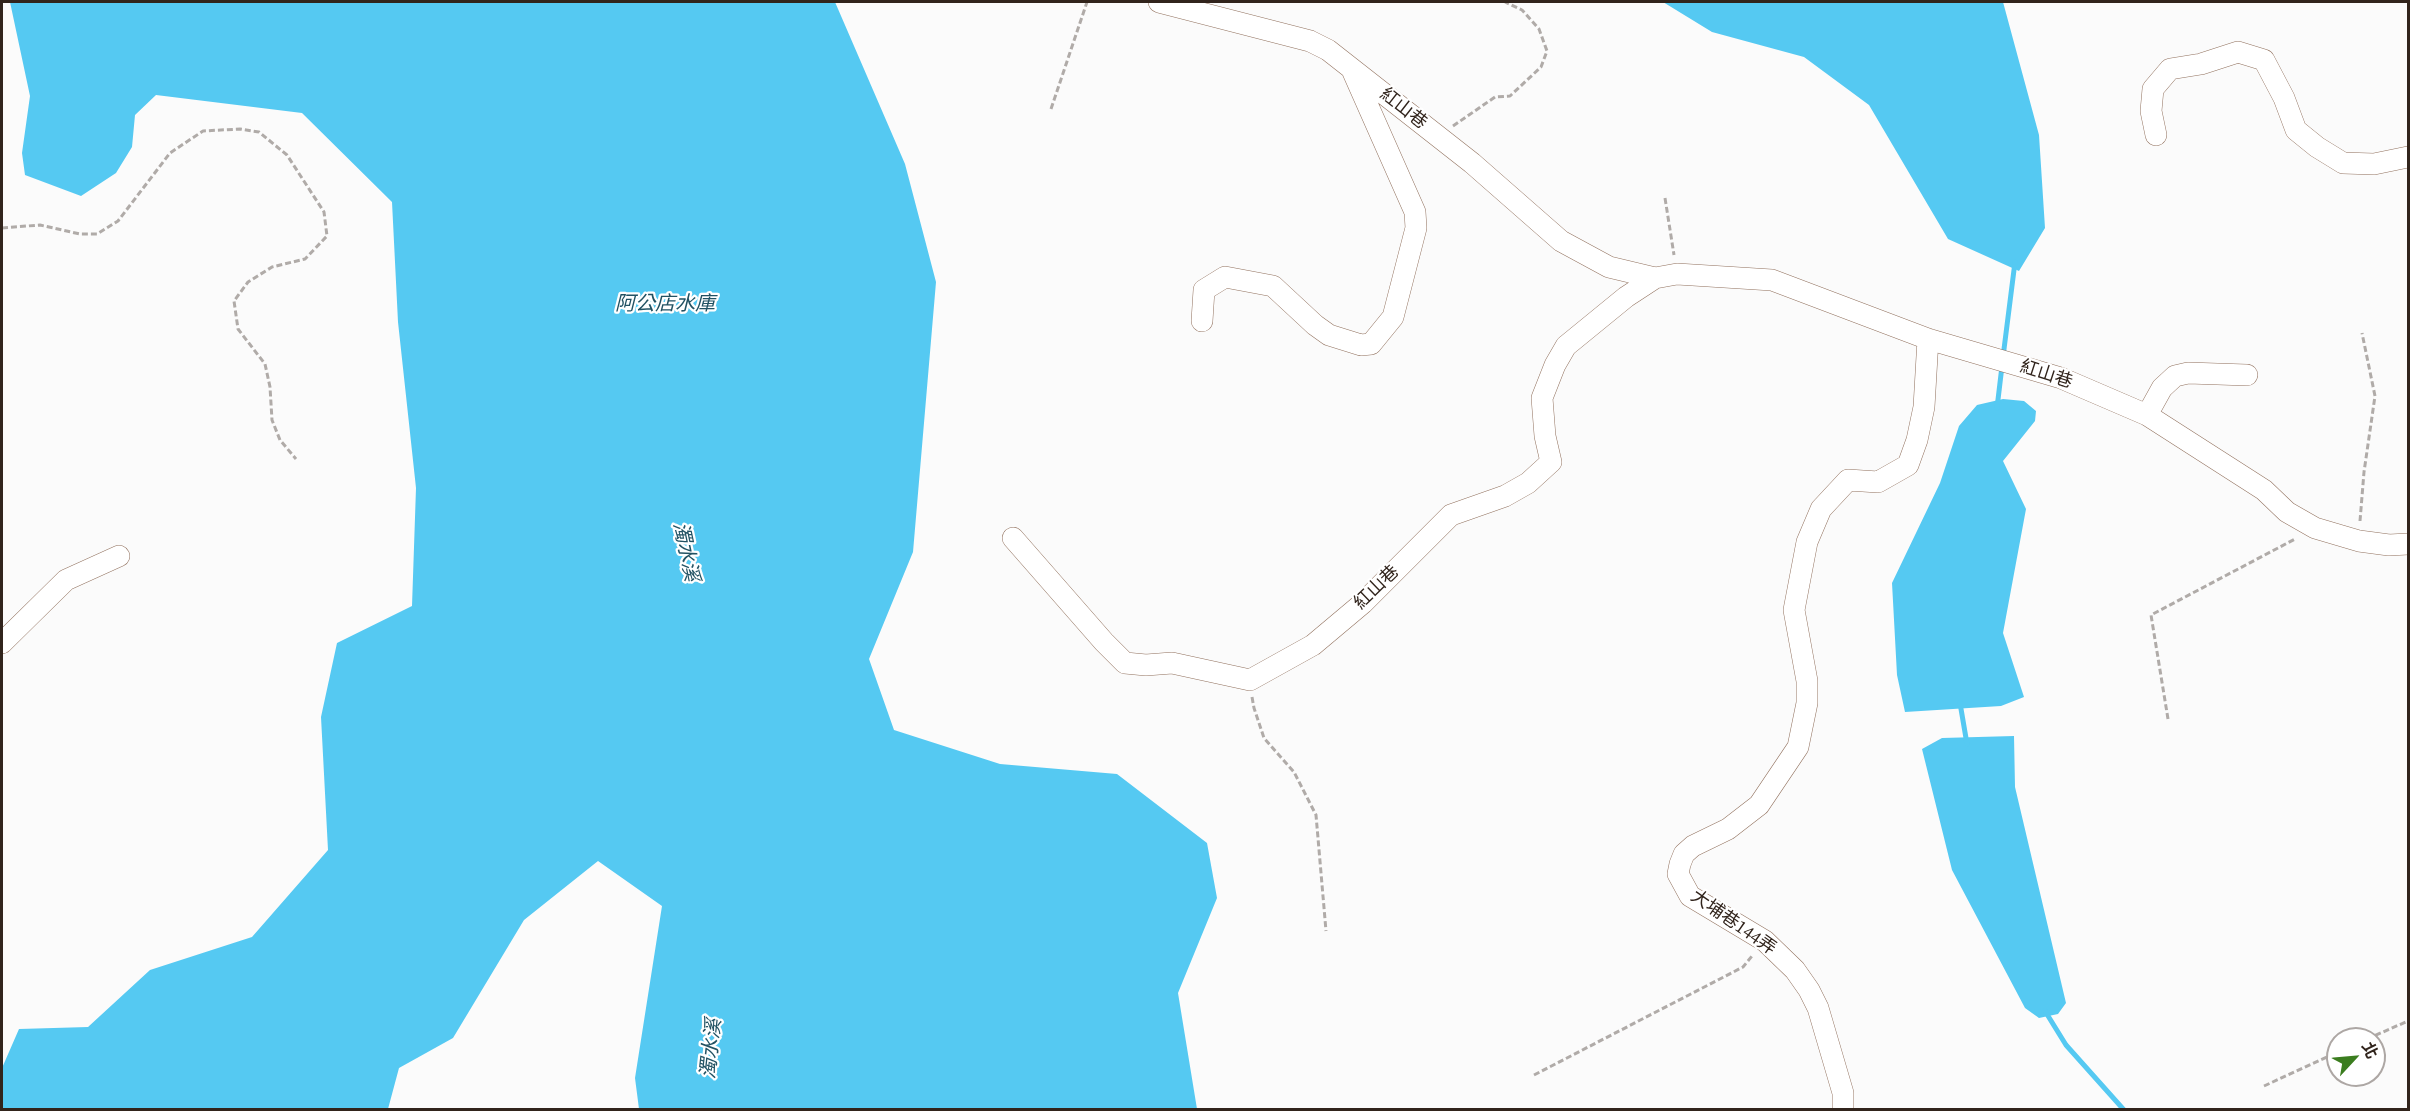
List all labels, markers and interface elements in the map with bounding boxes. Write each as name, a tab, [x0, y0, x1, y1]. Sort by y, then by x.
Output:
street label: 紅山巷	[1375, 84, 1431, 134]
water label: 阿公店水庫	[615, 293, 715, 317]
street label: 紅山巷	[2017, 356, 2075, 394]
water label: 濁水溪	[667, 520, 703, 584]
street label: 紅山巷	[1350, 561, 1404, 615]
street label: 大埔巷144弄	[1686, 886, 1780, 960]
water label: 濁水溪	[697, 1018, 727, 1080]
north arrow	[2326, 1027, 2386, 1087]
text: 北	[2357, 1038, 2384, 1062]

